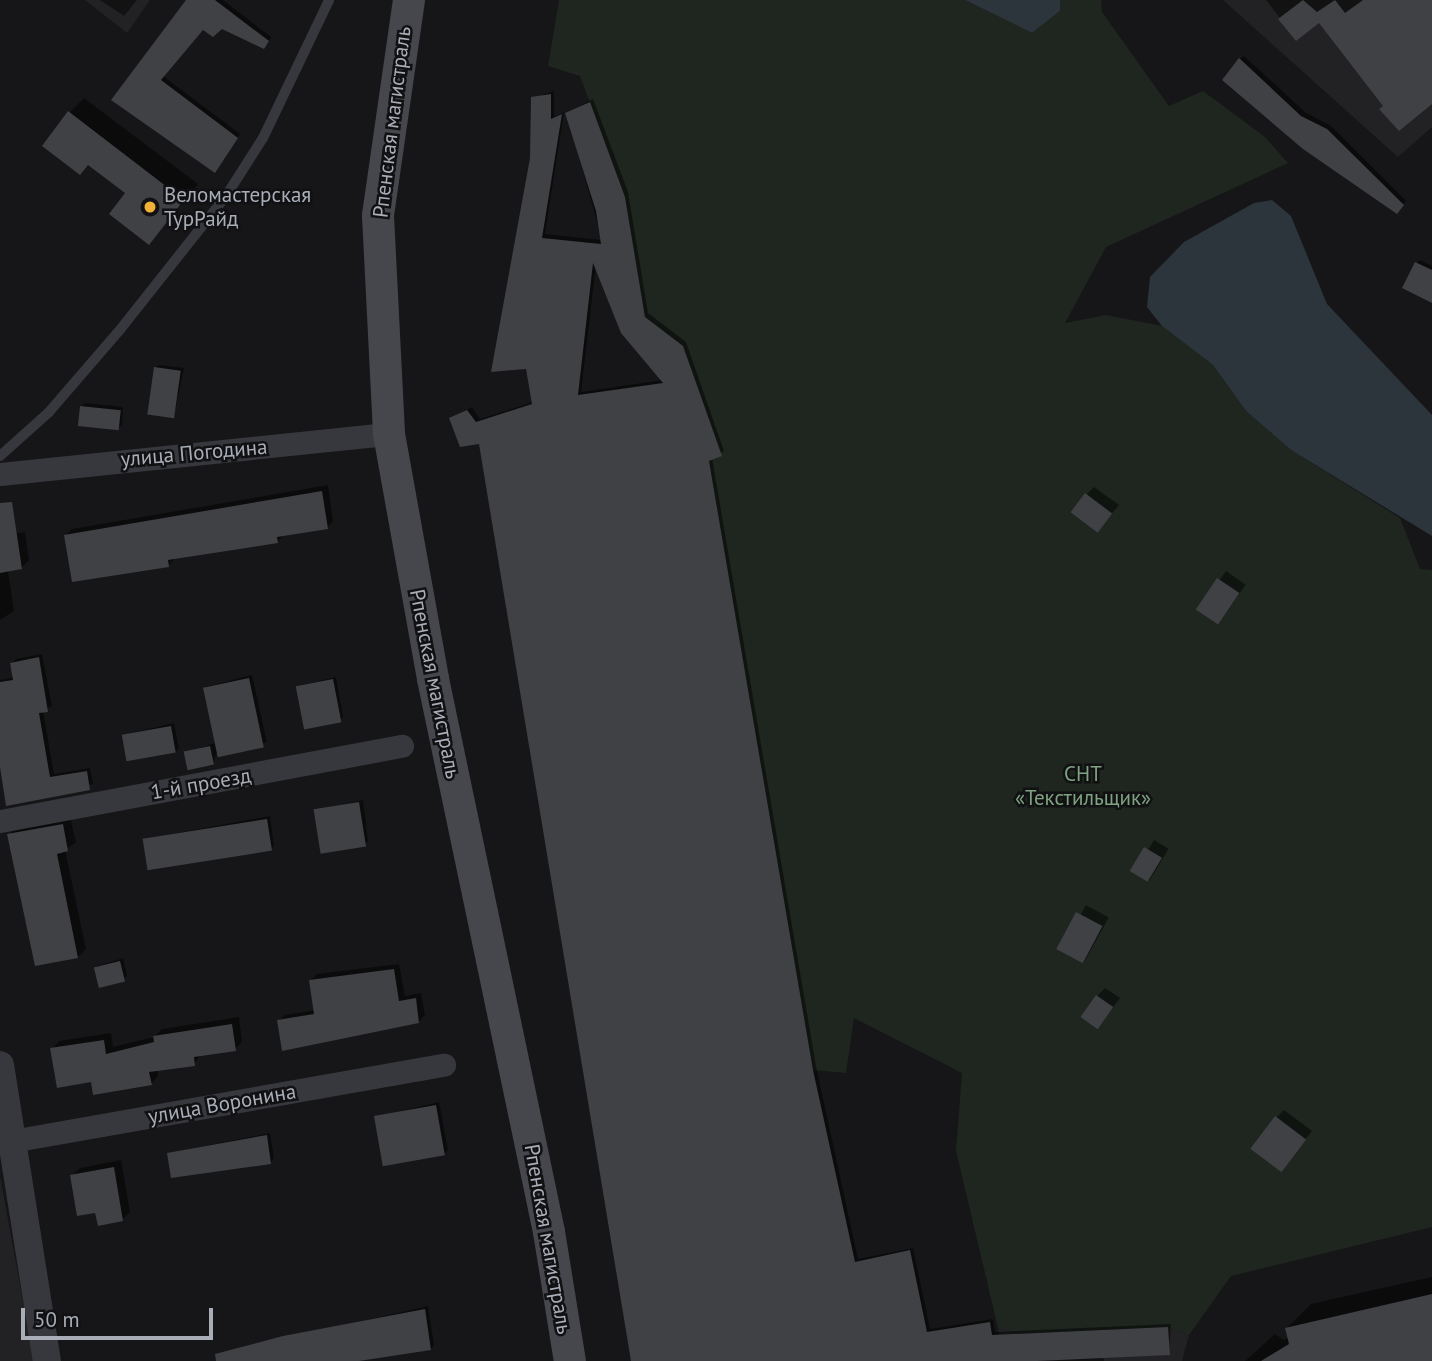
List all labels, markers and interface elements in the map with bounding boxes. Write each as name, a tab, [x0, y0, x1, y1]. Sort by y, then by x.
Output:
street label: Рпенская магистраль	[368, 25, 416, 219]
place label: Веломастерская ТурРайд	[164, 182, 311, 232]
marker: Веломастерская ТурРайд	[142, 199, 158, 215]
street label: улица Погодина	[120, 434, 268, 472]
street label: Рпенская магистраль	[404, 587, 466, 781]
park label: СНТ «Текстильщик»	[1015, 761, 1151, 811]
street label: 1-й проезд	[149, 763, 253, 805]
street label: улица Воронина	[146, 1079, 298, 1129]
street label: Рпенская магистраль	[519, 1142, 577, 1336]
scale bar	[24, 1294, 217, 1338]
text: 50 m	[34, 1306, 80, 1333]

